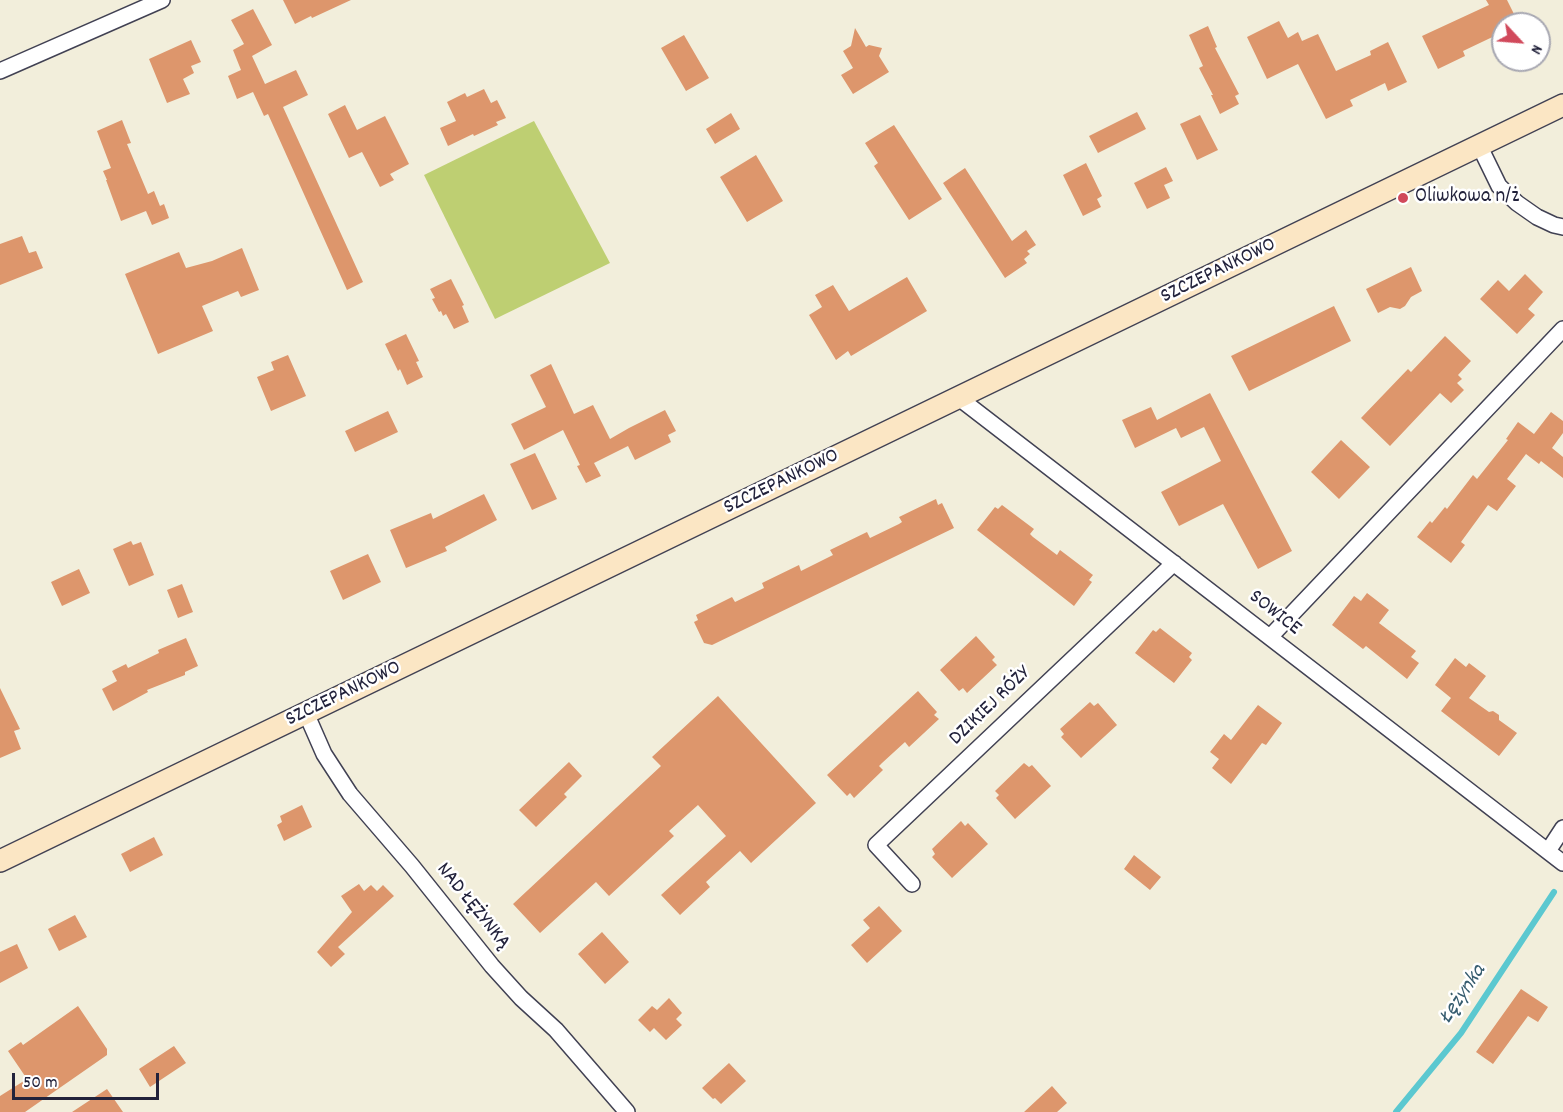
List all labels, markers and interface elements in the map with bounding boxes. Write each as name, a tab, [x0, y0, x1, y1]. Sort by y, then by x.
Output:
north arrow	[1491, 12, 1551, 72]
text: N	[1524, 41, 1548, 58]
place label: Oliwkowa n/ż	[1415, 185, 1519, 211]
marker: Oliwkowa n/ż	[1396, 191, 1410, 205]
street label: SZCZEPANKOWO	[1157, 233, 1281, 311]
street label: SZCZEPANKOWO	[720, 444, 844, 522]
street label: SOWICE	[1243, 586, 1305, 642]
street label: SZCZEPANKOWO	[282, 656, 406, 734]
street label: DZIKIEJ RÓŻY	[945, 662, 1037, 752]
street label: NAD ŁĘŻYNKĄ	[429, 858, 515, 956]
water label: Łężynka	[1435, 960, 1493, 1030]
scale bar	[15, 1061, 162, 1099]
text: 50 m	[23, 1071, 58, 1096]

